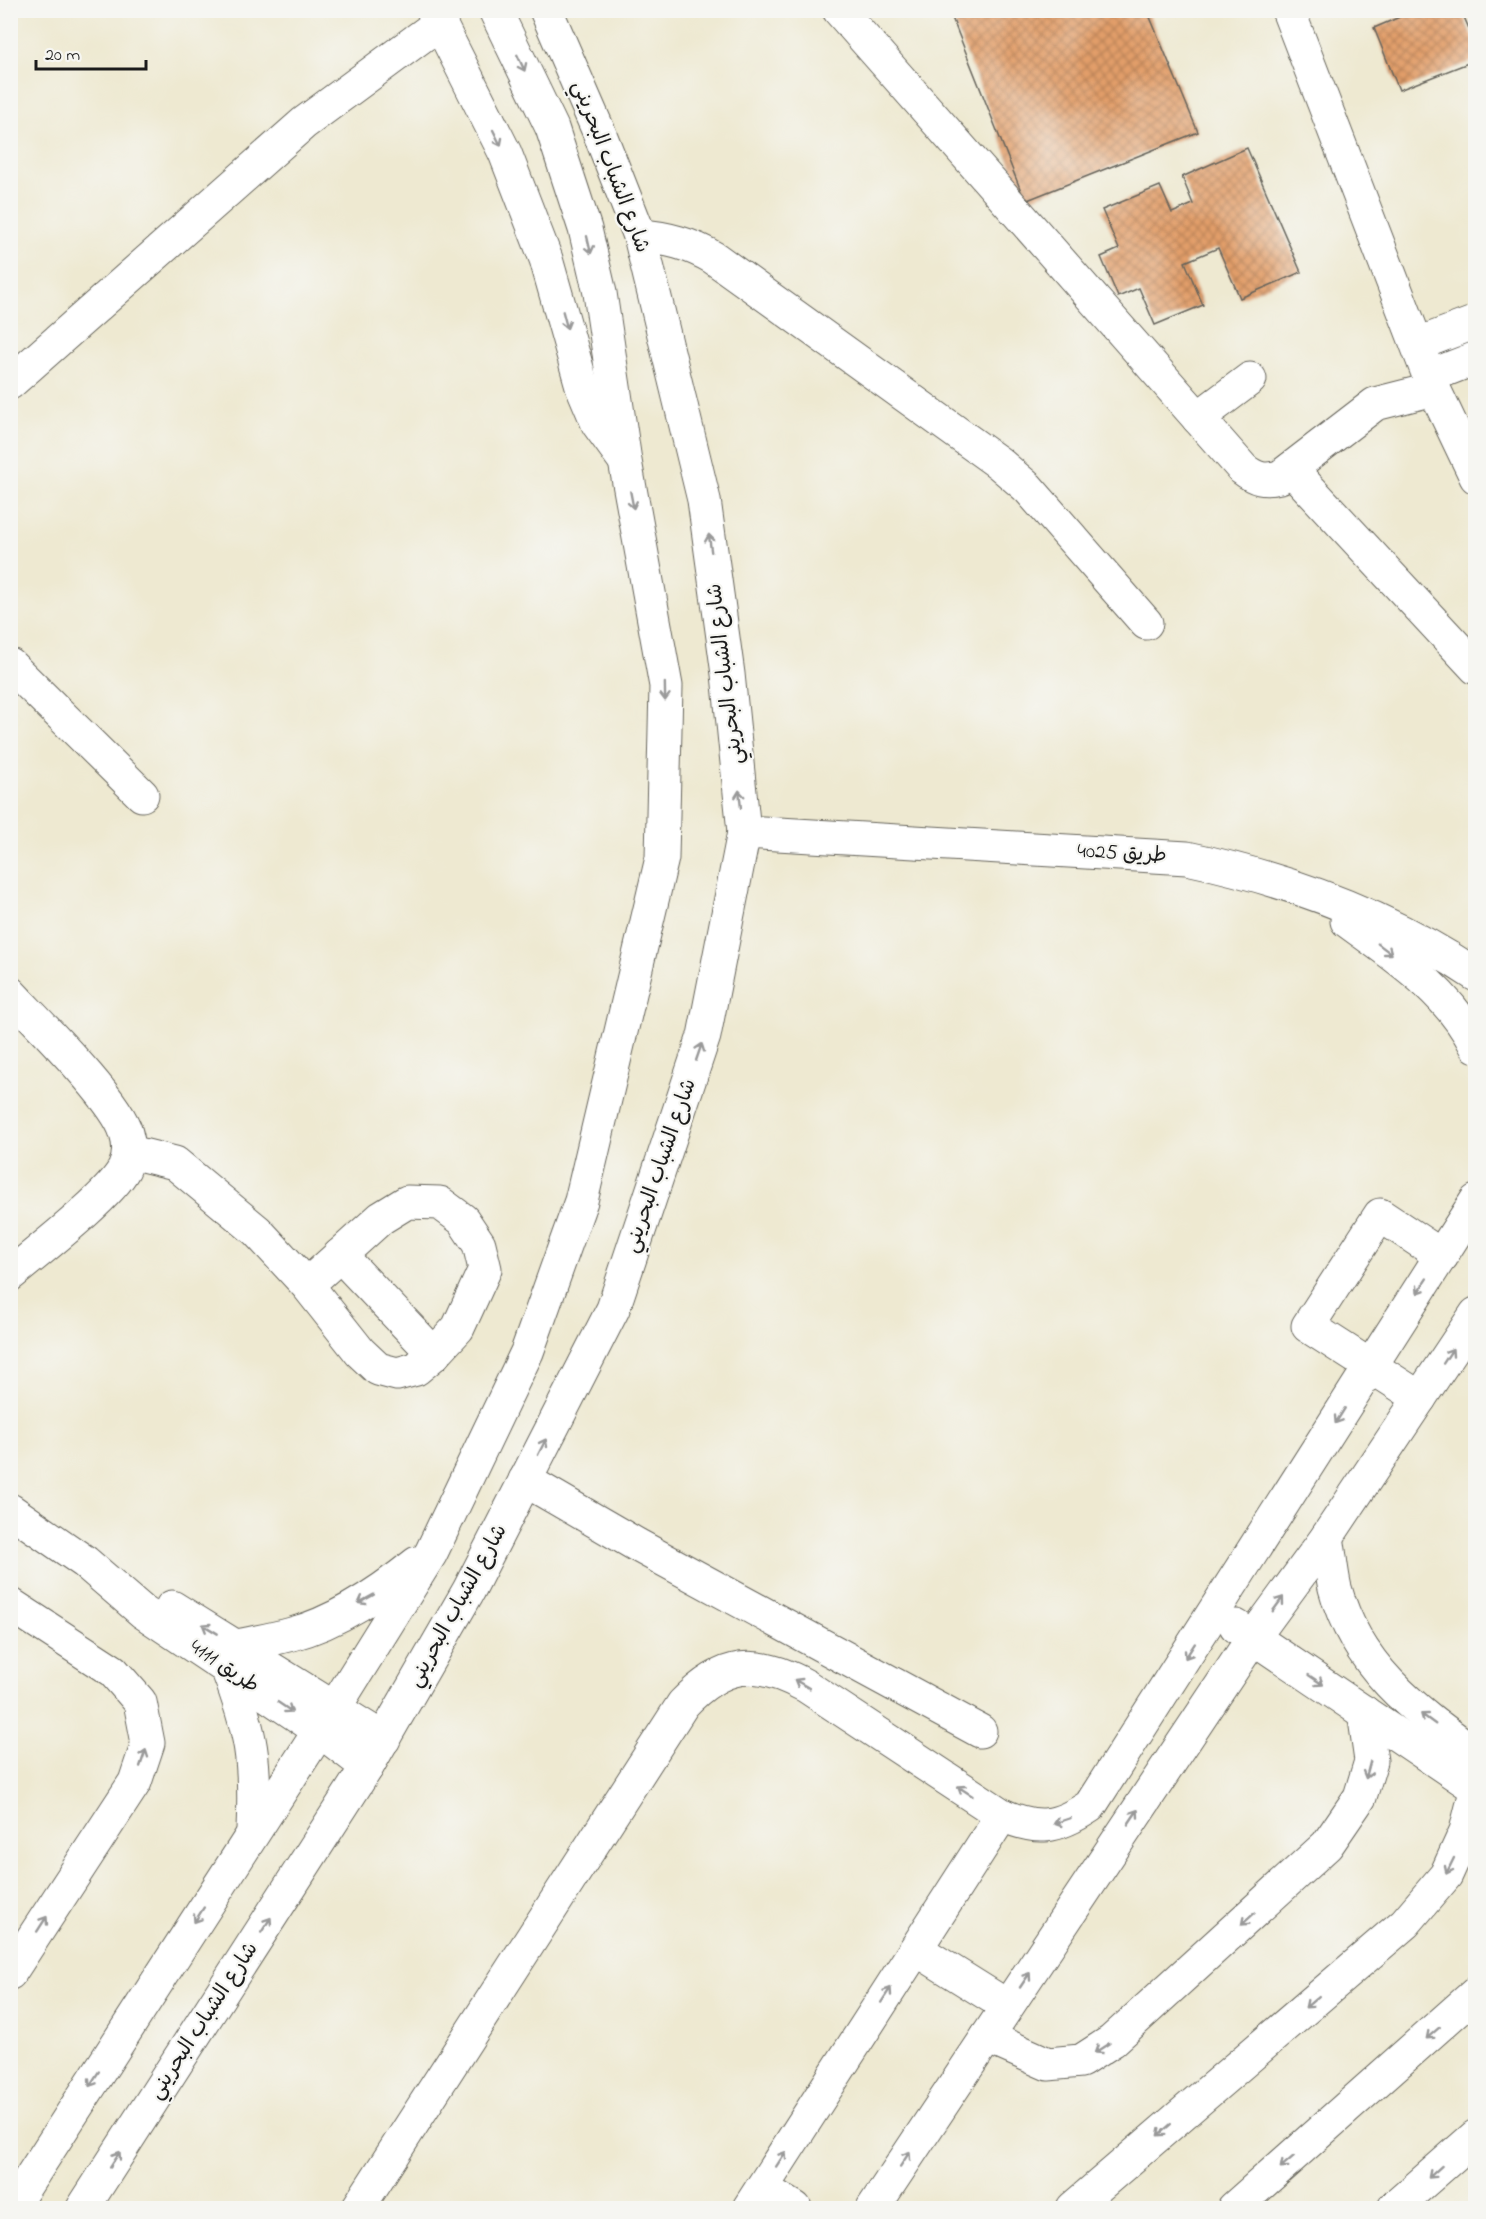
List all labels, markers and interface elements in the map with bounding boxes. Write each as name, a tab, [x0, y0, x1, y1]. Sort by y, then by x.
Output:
scale bar	[36, 33, 146, 71]
text: 20 m	[45, 43, 80, 69]
one-way arrow	[516, 54, 528, 72]
street label: شارع الشباب البحريني	[561, 77, 657, 258]
one-way arrow	[492, 128, 504, 146]
one-way arrow	[584, 236, 596, 255]
one-way arrow	[560, 310, 571, 329]
one-way arrow	[627, 489, 638, 509]
one-way arrow	[705, 534, 716, 554]
street label: شارع الشباب البحريني	[700, 581, 754, 766]
one-way arrow	[659, 681, 671, 701]
one-way arrow	[735, 790, 746, 810]
street label: طريق 4025	[1077, 837, 1167, 871]
one-way arrow	[1377, 943, 1393, 956]
one-way arrow	[694, 1044, 705, 1062]
street label: شارع الشباب البحريني	[617, 1075, 707, 1258]
one-way arrow	[1416, 1278, 1429, 1295]
one-way arrow	[1442, 1348, 1454, 1365]
one-way arrow	[1334, 1407, 1346, 1424]
one-way arrow	[537, 1439, 548, 1457]
street label: شارع الشباب البحريني	[401, 1519, 517, 1694]
one-way arrow	[358, 1594, 375, 1606]
one-way arrow	[1271, 1596, 1284, 1612]
one-way arrow	[202, 1623, 219, 1635]
street label: طريق 4111	[183, 1633, 265, 1701]
one-way arrow	[1183, 1642, 1195, 1659]
one-way arrow	[1307, 1674, 1323, 1686]
one-way arrow	[794, 1678, 811, 1690]
one-way arrow	[277, 1701, 293, 1713]
one-way arrow	[1421, 1713, 1437, 1726]
one-way arrow	[138, 1749, 149, 1768]
one-way arrow	[1362, 1760, 1373, 1779]
one-way arrow	[957, 1785, 974, 1797]
one-way arrow	[1127, 1810, 1139, 1826]
one-way arrow	[1053, 1817, 1072, 1828]
one-way arrow	[1443, 1856, 1455, 1874]
one-way arrow	[193, 1906, 205, 1922]
one-way arrow	[1240, 1912, 1255, 1926]
one-way arrow	[37, 1916, 49, 1933]
one-way arrow	[260, 1917, 272, 1933]
street label: شارع الشباب البحريني	[142, 1936, 268, 2107]
one-way arrow	[1019, 1972, 1031, 1988]
one-way arrow	[880, 1987, 892, 2004]
one-way arrow	[1304, 1996, 1320, 2009]
one-way arrow	[1426, 2026, 1441, 2040]
one-way arrow	[1094, 2042, 1111, 2054]
one-way arrow	[88, 2070, 100, 2087]
one-way arrow	[1156, 2123, 1172, 2136]
one-way arrow	[109, 2151, 121, 2168]
one-way arrow	[775, 2151, 787, 2168]
one-way arrow	[899, 2152, 911, 2168]
one-way arrow	[1280, 2155, 1295, 2169]
one-way arrow	[1428, 2165, 1443, 2179]

